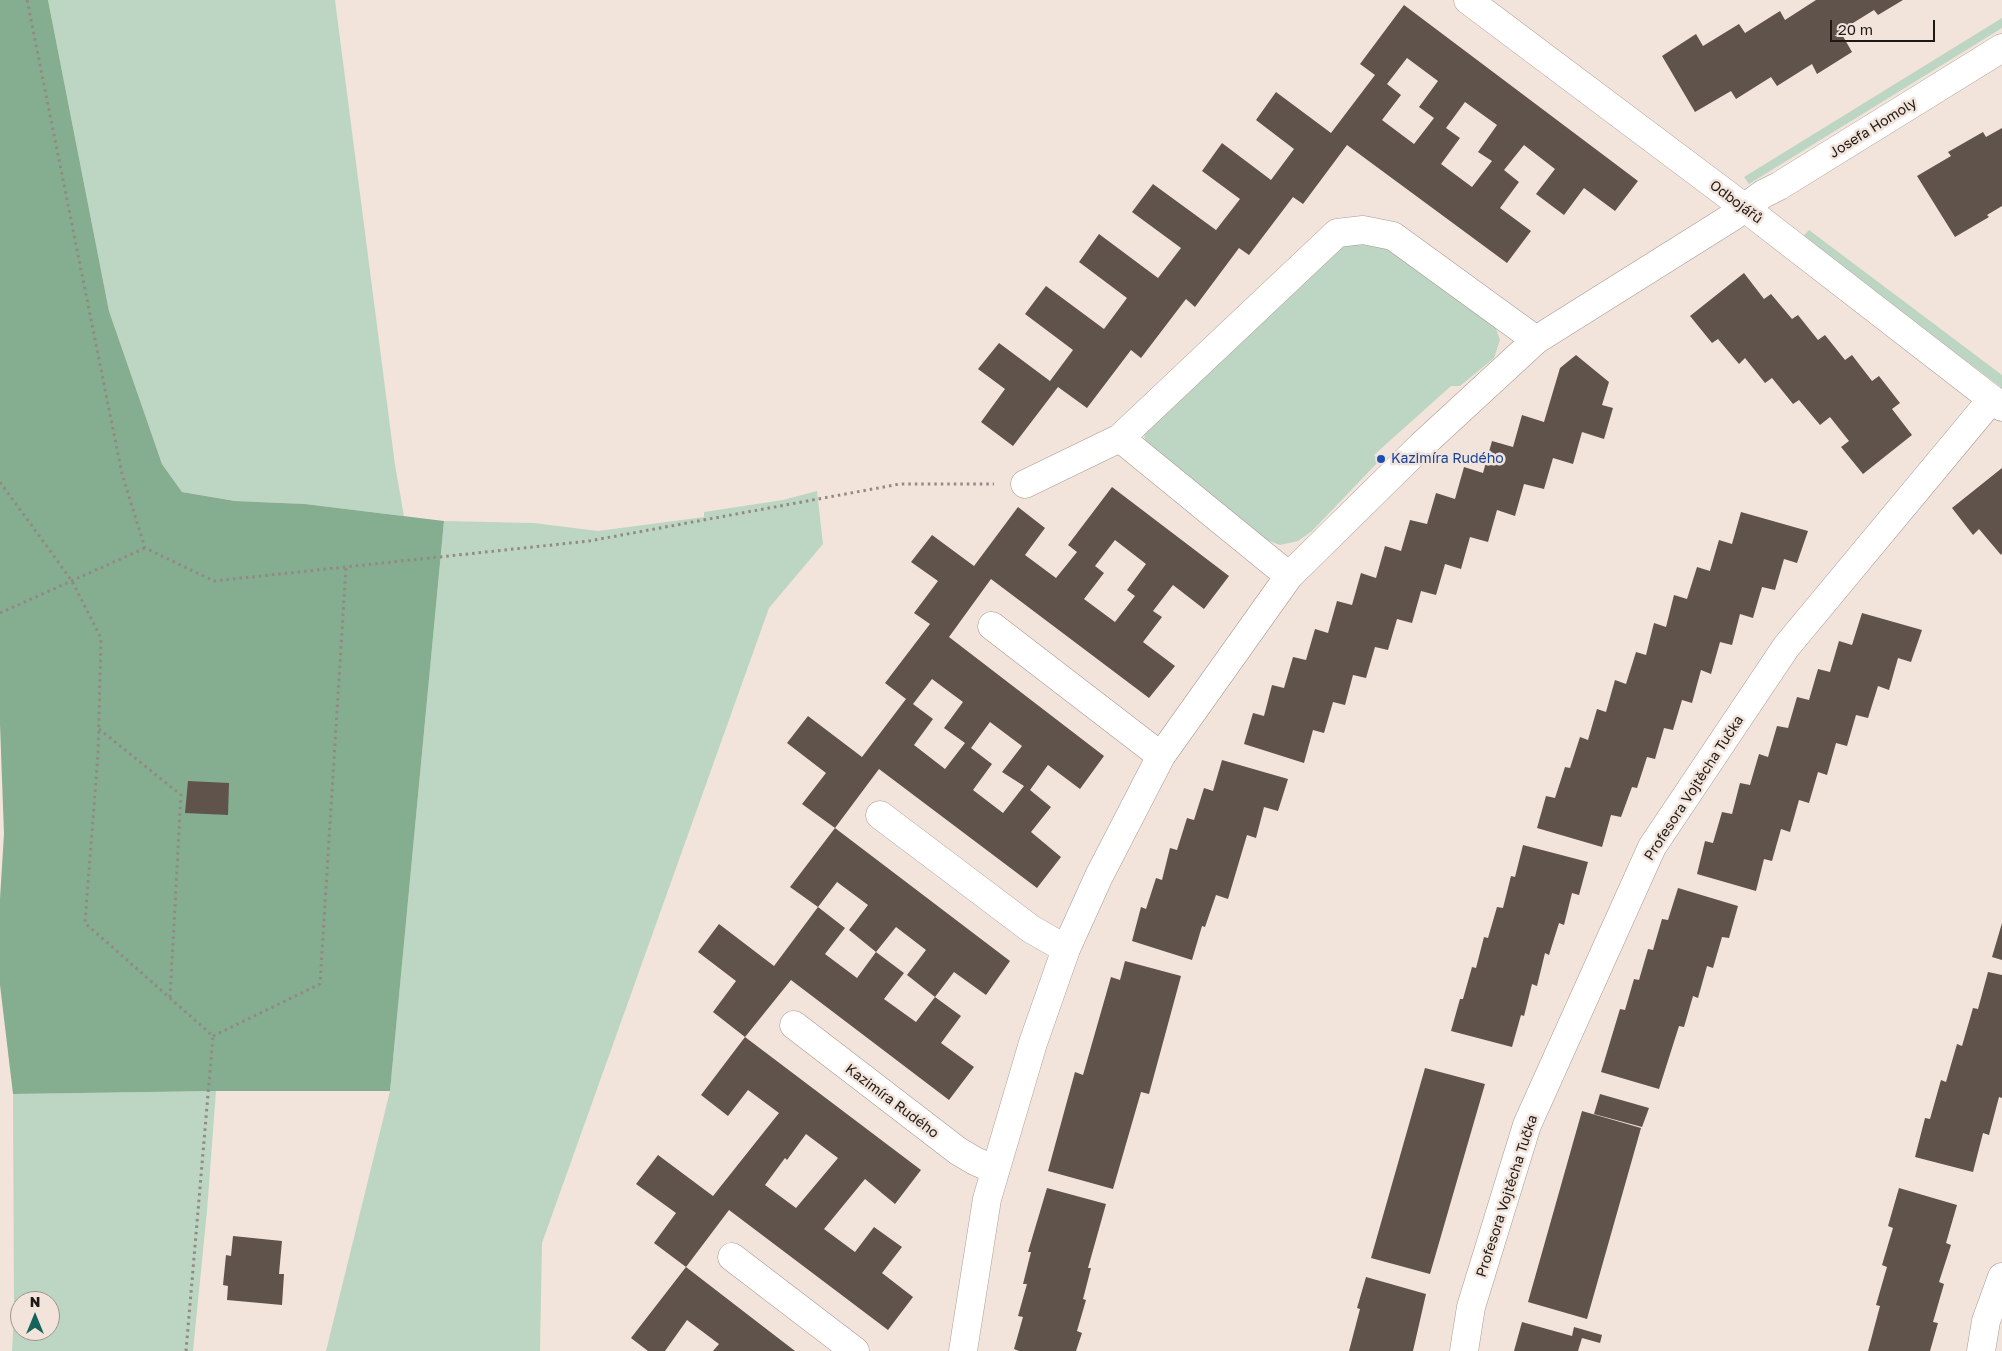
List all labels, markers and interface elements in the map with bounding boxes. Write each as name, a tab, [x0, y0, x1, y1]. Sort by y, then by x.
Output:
scale bar	[1832, 10, 1937, 42]
text: 20 m	[1838, 20, 1873, 38]
street label: Josefa Homoly	[1826, 94, 1920, 162]
street label: Odbojářů	[1706, 177, 1766, 227]
place label: Kazimíra Rudého	[1391, 451, 1504, 467]
marker: Kazimíra Rudého	[1375, 453, 1387, 465]
street label: Profesora Vojtěcha Tučka	[1641, 712, 1747, 864]
street label: Kazimíra Rudého	[842, 1060, 942, 1142]
street label: Profesora Vojtěcha Tučka	[1473, 1113, 1541, 1279]
north arrow	[10, 1291, 60, 1341]
text: N	[30, 1293, 40, 1310]

